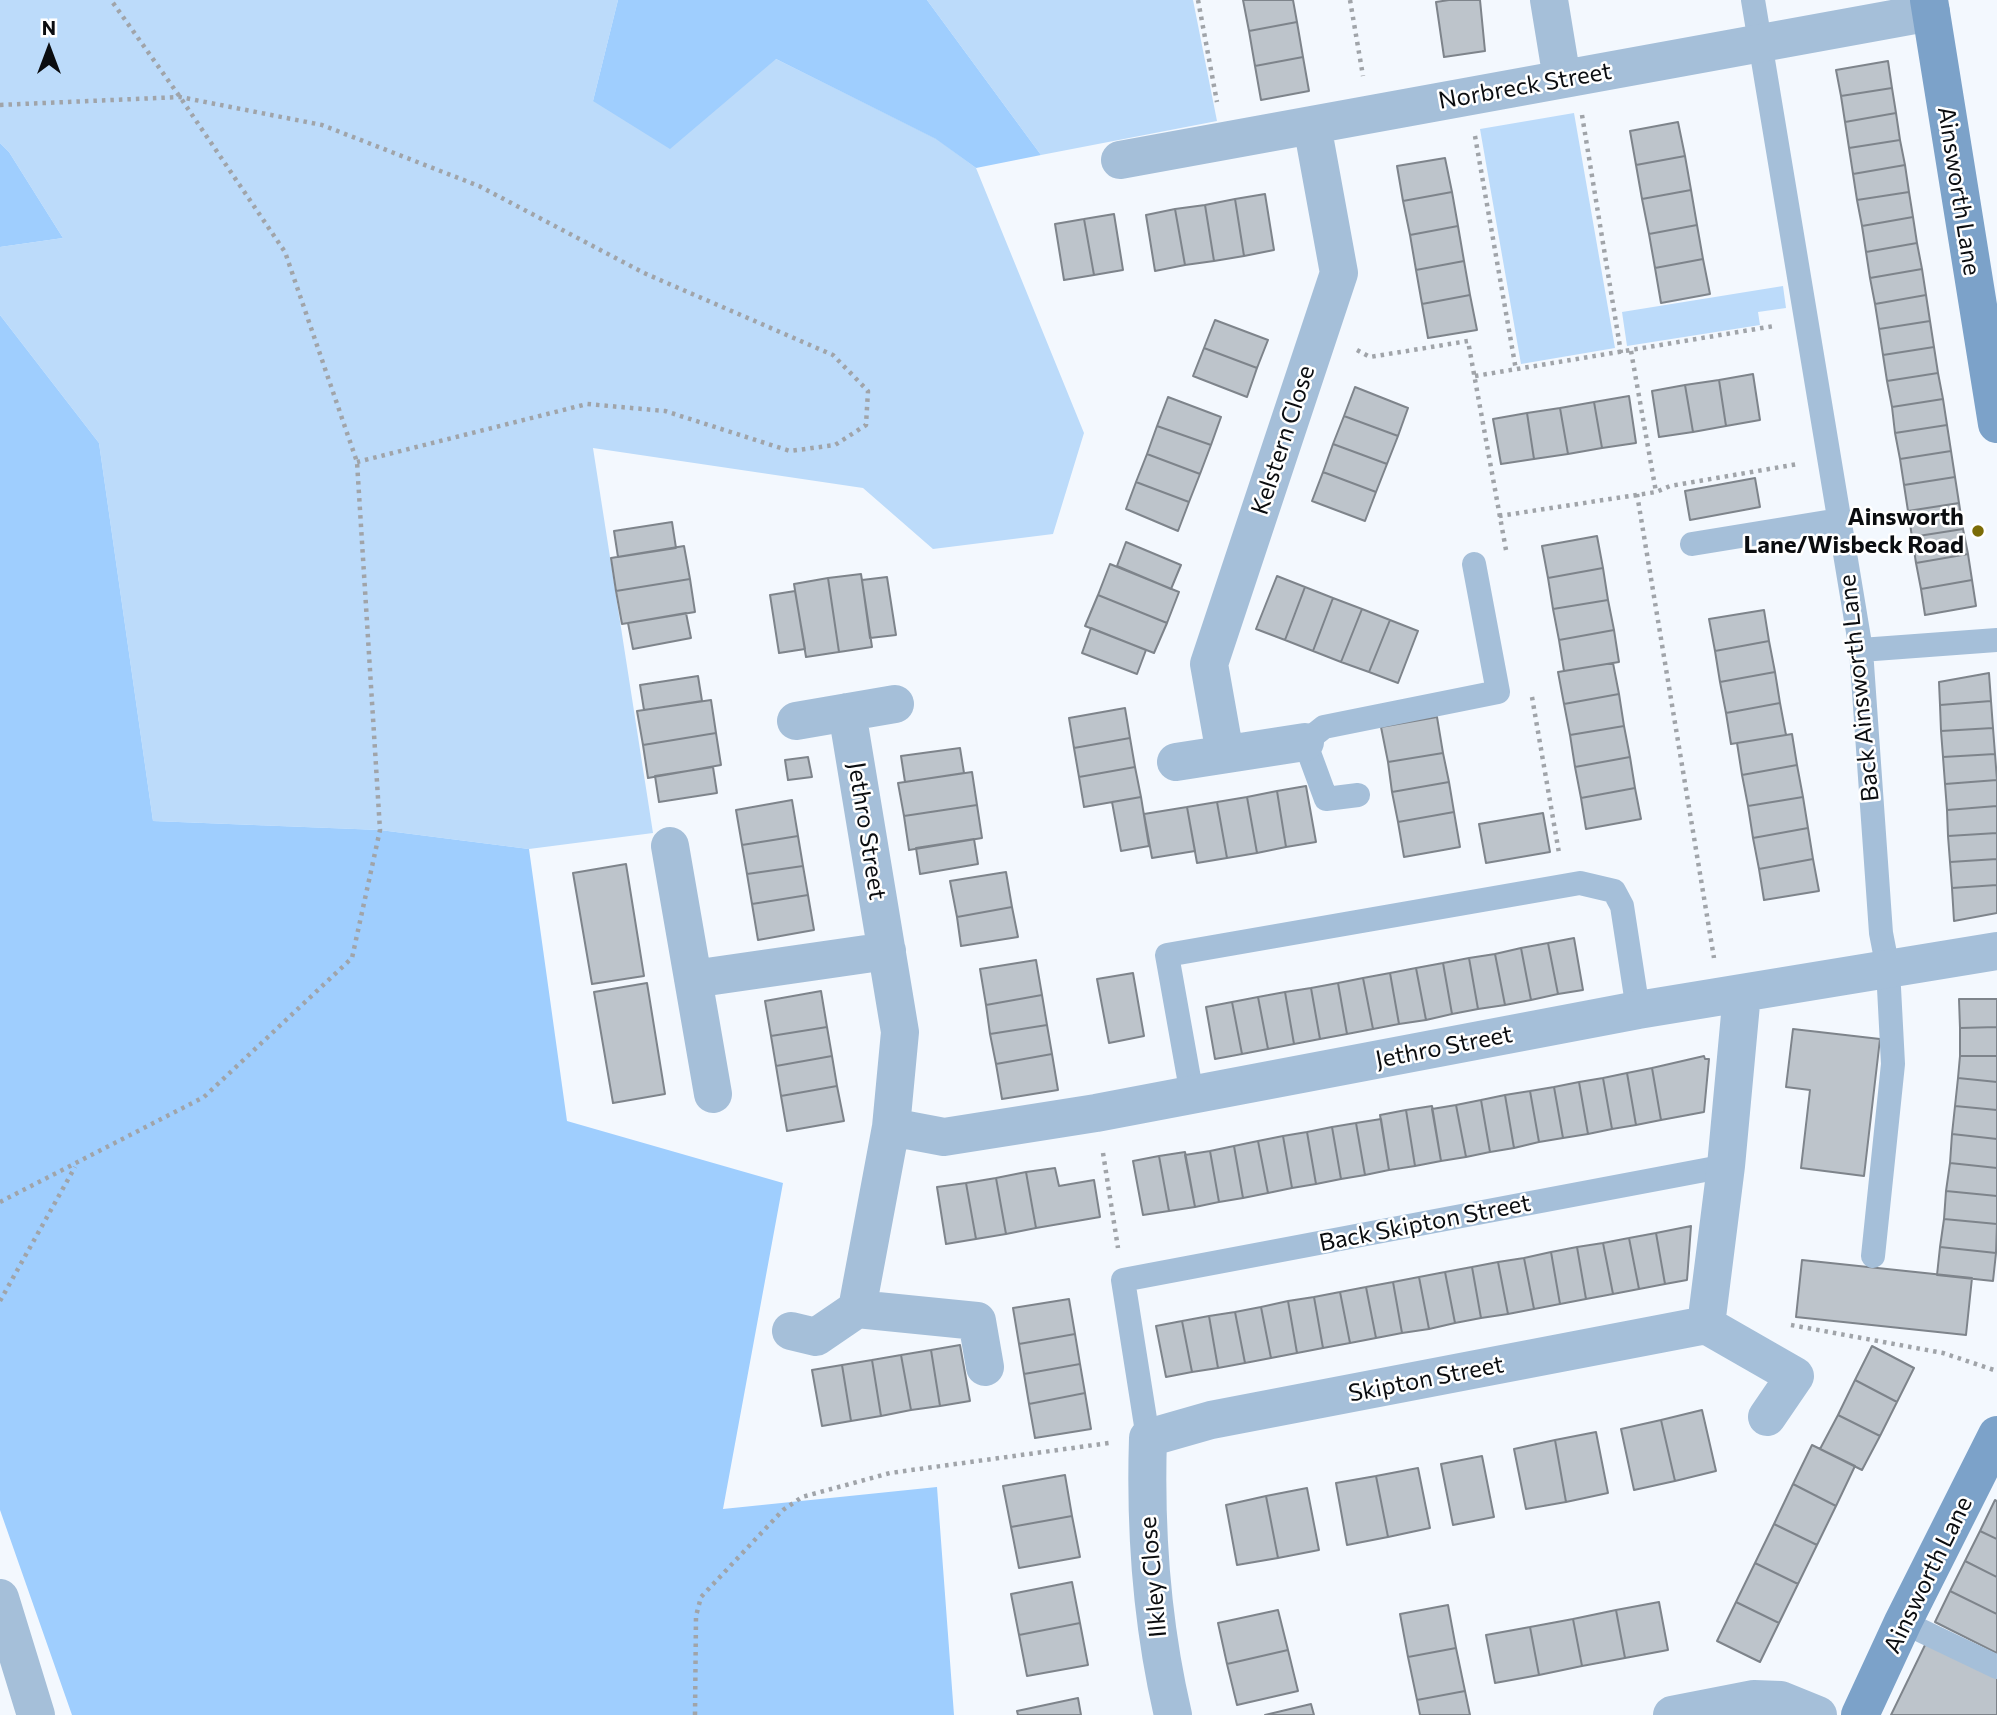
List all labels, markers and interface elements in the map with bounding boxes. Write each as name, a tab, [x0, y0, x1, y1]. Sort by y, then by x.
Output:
north arrow	[14, 14, 84, 84]
text: N	[42, 16, 56, 39]
street label: Norbreck Street	[1436, 57, 1614, 115]
street label: Ainsworth Lane	[1931, 104, 1987, 278]
street label: Kelstern Close	[1245, 362, 1321, 518]
place label: Ainsworth Lane/Wisbeck Road	[1743, 503, 1964, 559]
marker: Ainsworth Lane/Wisbeck Road	[1970, 523, 1986, 539]
street label: Back Ainsworth Lane	[1833, 573, 1885, 803]
street label: Jethro Street	[842, 760, 892, 902]
street label: Jethro Street	[1373, 1020, 1515, 1074]
street label: Back Skipton Street	[1317, 1188, 1533, 1258]
street label: Skipton Street	[1346, 1350, 1506, 1408]
street label: Ainsworth Lane	[1878, 1492, 1978, 1658]
street label: Ilkley Close	[1133, 1515, 1173, 1639]

